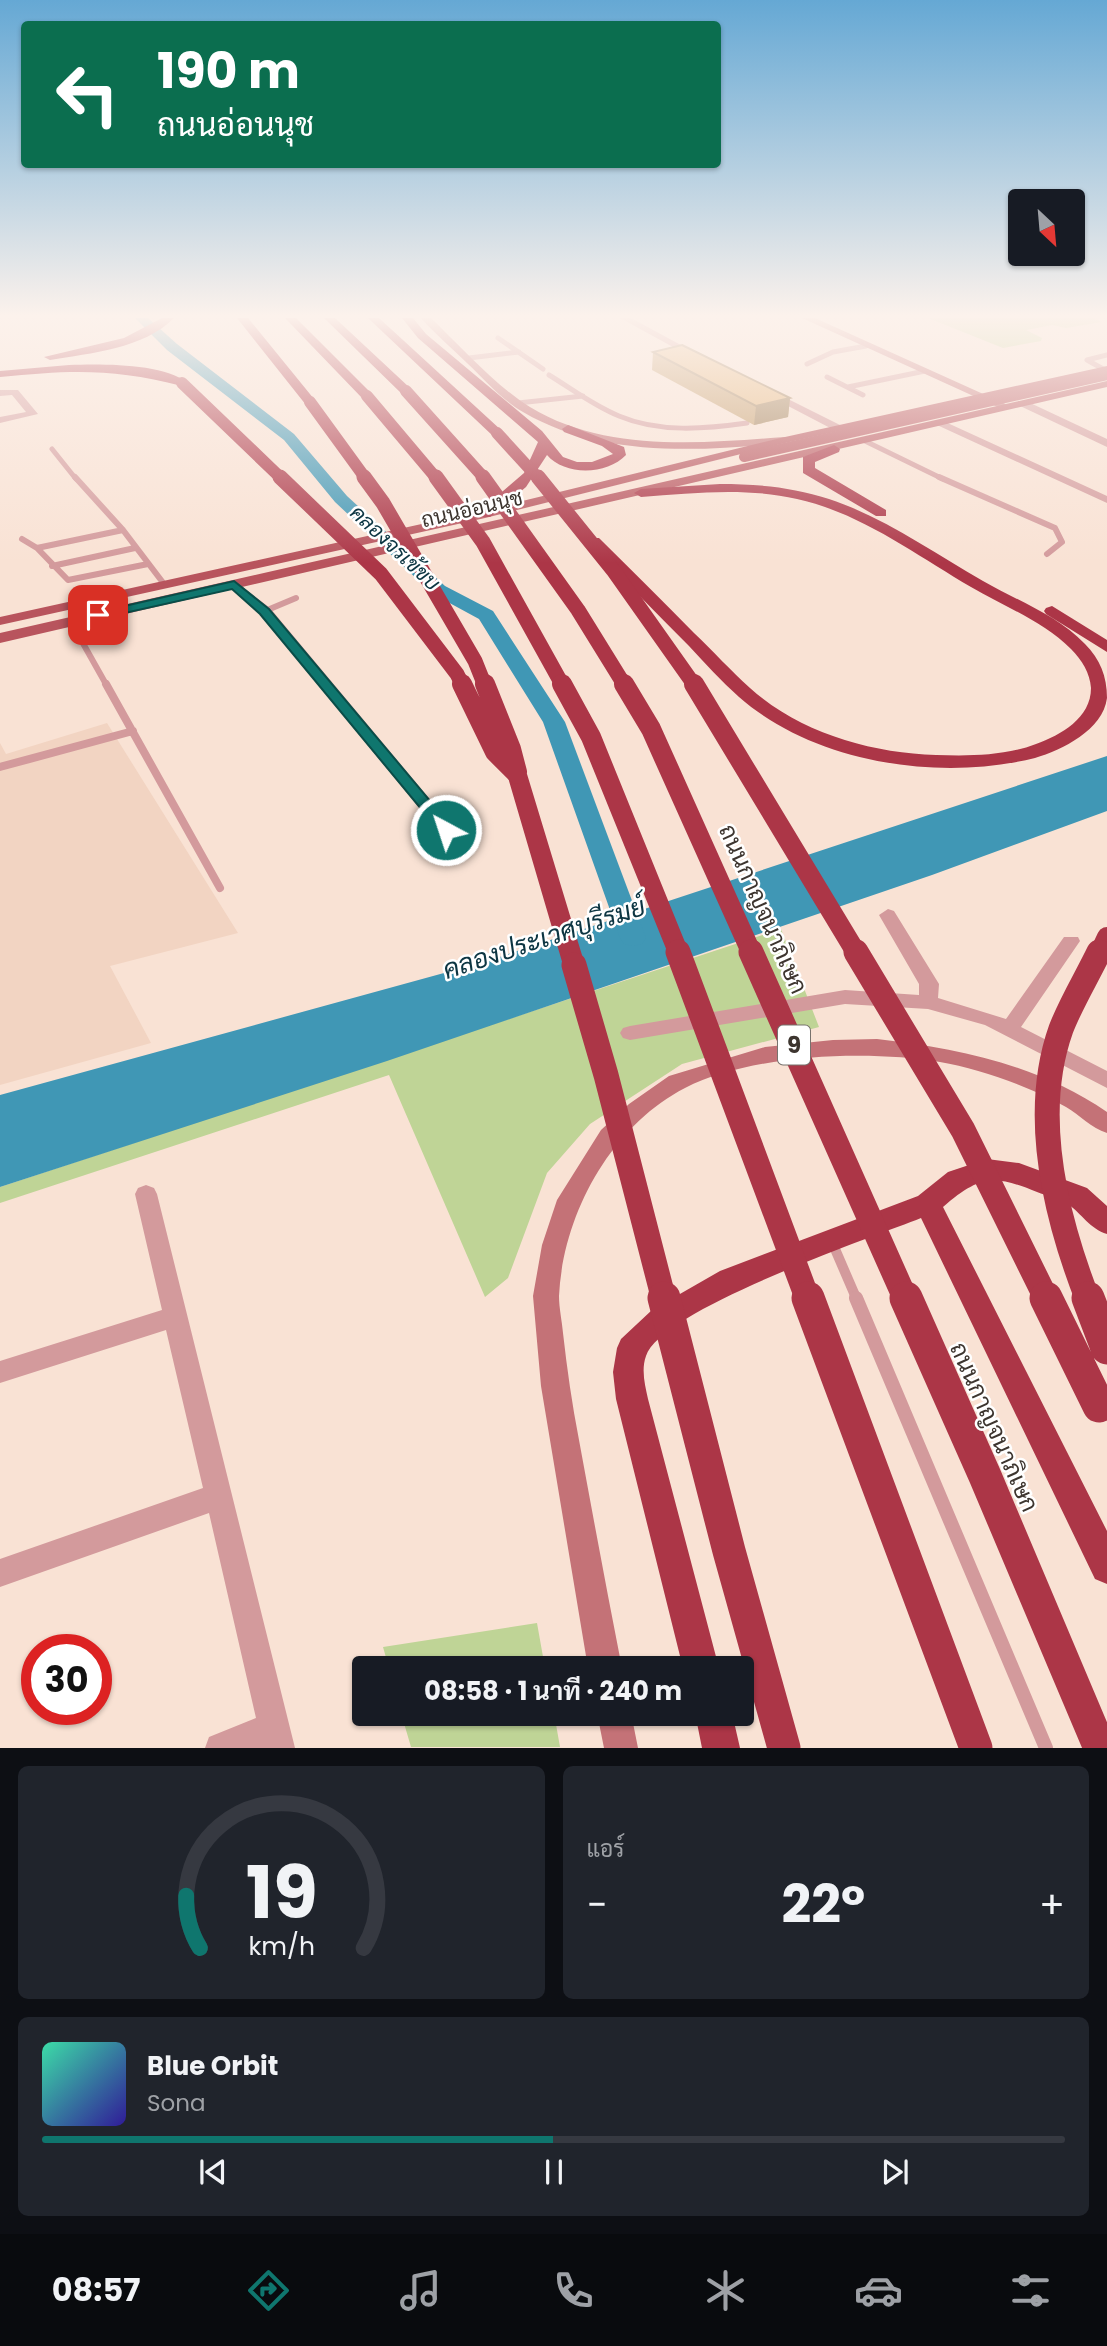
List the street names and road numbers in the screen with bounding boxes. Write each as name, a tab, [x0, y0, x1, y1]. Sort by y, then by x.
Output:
street label: ถนนอ่อนนุช	[418, 483, 525, 534]
street label: ถนนกาญจนาภิเษก	[711, 819, 816, 999]
road number: 9	[778, 1026, 810, 1064]
street label: ถนนกาญจนาภิเษก	[942, 1337, 1047, 1517]

